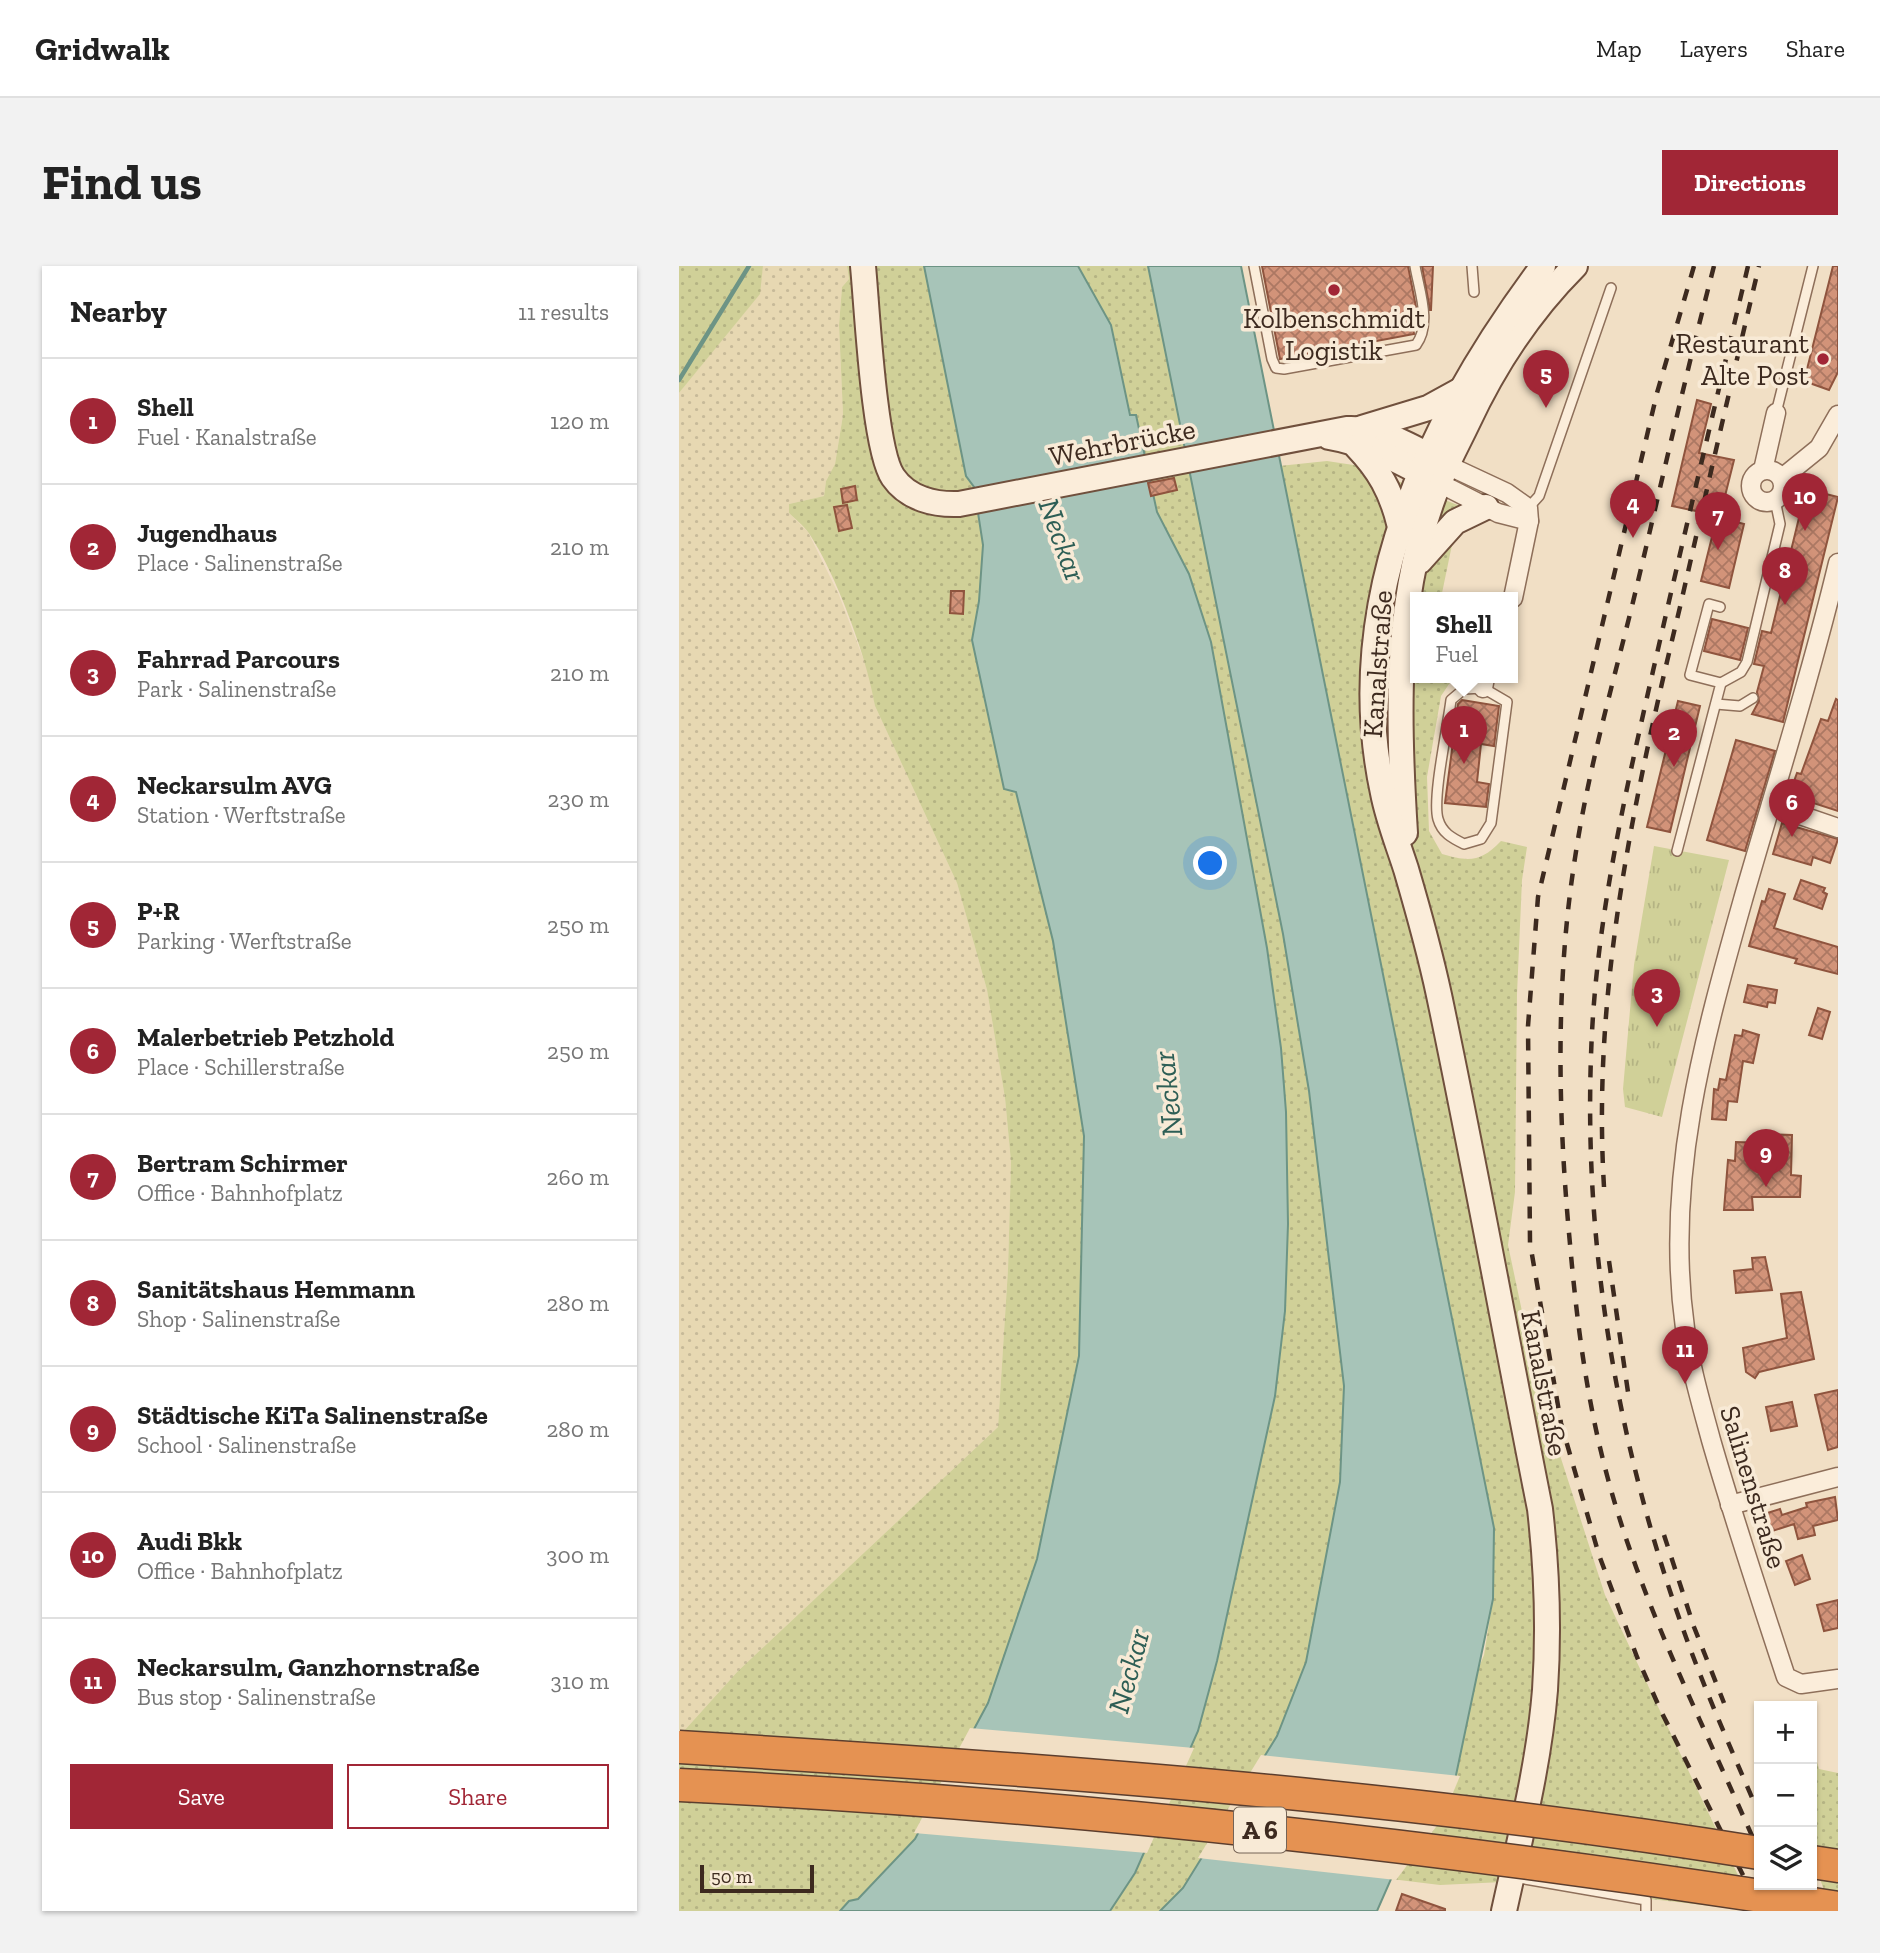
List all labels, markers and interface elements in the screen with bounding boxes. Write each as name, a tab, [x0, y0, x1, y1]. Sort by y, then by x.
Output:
text: Gridwalk	[35, 29, 170, 68]
text: Map	[1596, 34, 1642, 63]
text: Layers	[1680, 34, 1748, 63]
text: Share	[1786, 34, 1845, 63]
button: Directions	[1662, 150, 1838, 215]
text: Find us	[42, 153, 202, 212]
marker: Kolbenschmidt Logistik	[1326, 282, 1342, 298]
text: Nearby	[70, 294, 167, 330]
text: 11 results	[518, 298, 609, 326]
place label: Kolbenschmidt Logistik	[1243, 302, 1426, 367]
place label: Restaurant Alte Post	[1675, 327, 1810, 392]
pin: 5	[1523, 350, 1569, 408]
marker: Restaurant Alte Post	[1815, 351, 1831, 367]
text: Shell	[137, 391, 194, 423]
text: 1	[88, 407, 98, 435]
text: 120 m	[550, 407, 609, 435]
street label: Wehrbrücke	[1046, 412, 1198, 473]
text: Fuel · Kanalstraße	[137, 423, 317, 451]
pin: 10	[1782, 473, 1828, 531]
pin: 4	[1610, 480, 1656, 538]
pin: 7	[1695, 492, 1741, 550]
water label: Neckar	[1030, 494, 1094, 587]
text: Jugendhaus	[137, 517, 277, 549]
text: 2	[87, 533, 99, 561]
text: 210 m	[550, 533, 609, 561]
pin: 8	[1762, 547, 1808, 605]
text: Place · Salinenstraße	[137, 549, 343, 577]
street label: Kanalstraße	[1356, 589, 1399, 739]
popup	[1410, 592, 1518, 683]
text: Shell	[1436, 608, 1492, 640]
text: Fuel	[1436, 640, 1478, 668]
text: Fahrrad Parcours	[137, 643, 340, 675]
text: 3	[87, 659, 99, 687]
text: 210 m	[550, 659, 609, 687]
text: Park · Salinenstraße	[137, 675, 336, 703]
pin: 1	[1441, 706, 1487, 764]
pin: 2	[1651, 709, 1697, 767]
text: Neckarsulm AVG	[137, 769, 332, 801]
pin: 6	[1769, 779, 1815, 837]
text: 4	[86, 785, 100, 813]
text: 230 m	[548, 785, 609, 813]
text: Station · Werftstraße	[137, 801, 346, 829]
your location	[1193, 846, 1227, 880]
text: P+R	[137, 895, 180, 927]
text: 5	[87, 911, 99, 939]
text: 250 m	[547, 911, 609, 939]
text: Parking · Werftstraße	[137, 927, 352, 955]
pin: 3	[1634, 969, 1680, 1027]
text: Malerbetrieb Petzhold	[137, 1021, 394, 1053]
text: 6	[87, 1037, 99, 1065]
text: 250 m	[547, 1037, 609, 1065]
water label: Neckar	[1146, 1049, 1190, 1138]
text: Place · Schillerstraße	[137, 1053, 344, 1081]
pin: 9	[1743, 1129, 1789, 1187]
text: Bertram Schirmer	[137, 1147, 348, 1179]
text: 7	[87, 1163, 99, 1191]
text: 260 m	[547, 1163, 609, 1191]
text: Office · Bahnhofplatz	[137, 1179, 343, 1207]
text: Sanitätshaus Hemmann	[137, 1273, 415, 1305]
text: 8	[87, 1289, 99, 1317]
text: 280 m	[546, 1289, 609, 1317]
text: Shop · Salinenstraße	[137, 1305, 340, 1333]
street label: Kanalstraße	[1514, 1307, 1575, 1459]
pin: 11	[1662, 1326, 1708, 1384]
text: Städtische KiTa Salinenstraße	[137, 1399, 488, 1431]
street label: Salinenstraße	[1713, 1402, 1794, 1572]
text: 9	[87, 1415, 99, 1443]
text: 280 m	[546, 1415, 609, 1443]
text: School · Salinenstraße	[137, 1431, 356, 1459]
text: Audi Bkk	[137, 1525, 242, 1557]
text: 10	[82, 1541, 104, 1569]
text: 300 m	[546, 1541, 609, 1569]
text: Office · Bahnhofplatz	[137, 1557, 343, 1585]
water label: Neckar	[1101, 1624, 1158, 1717]
text: Neckarsulm, Ganzhornstraße	[137, 1651, 479, 1683]
text: 11	[84, 1667, 102, 1695]
text: 310 m	[551, 1667, 609, 1695]
text: Bus stop · Salinenstraße	[137, 1683, 376, 1711]
map controls	[1754, 1701, 1817, 1890]
button: +	[1754, 1701, 1817, 1764]
button: Save	[70, 1764, 333, 1829]
button: Share	[347, 1764, 609, 1829]
button: −	[1754, 1764, 1817, 1827]
road number: A 6	[1234, 1807, 1286, 1852]
button: layers	[1754, 1827, 1817, 1890]
scale bar	[700, 1862, 814, 1894]
text: 50 m	[711, 1865, 752, 1888]

